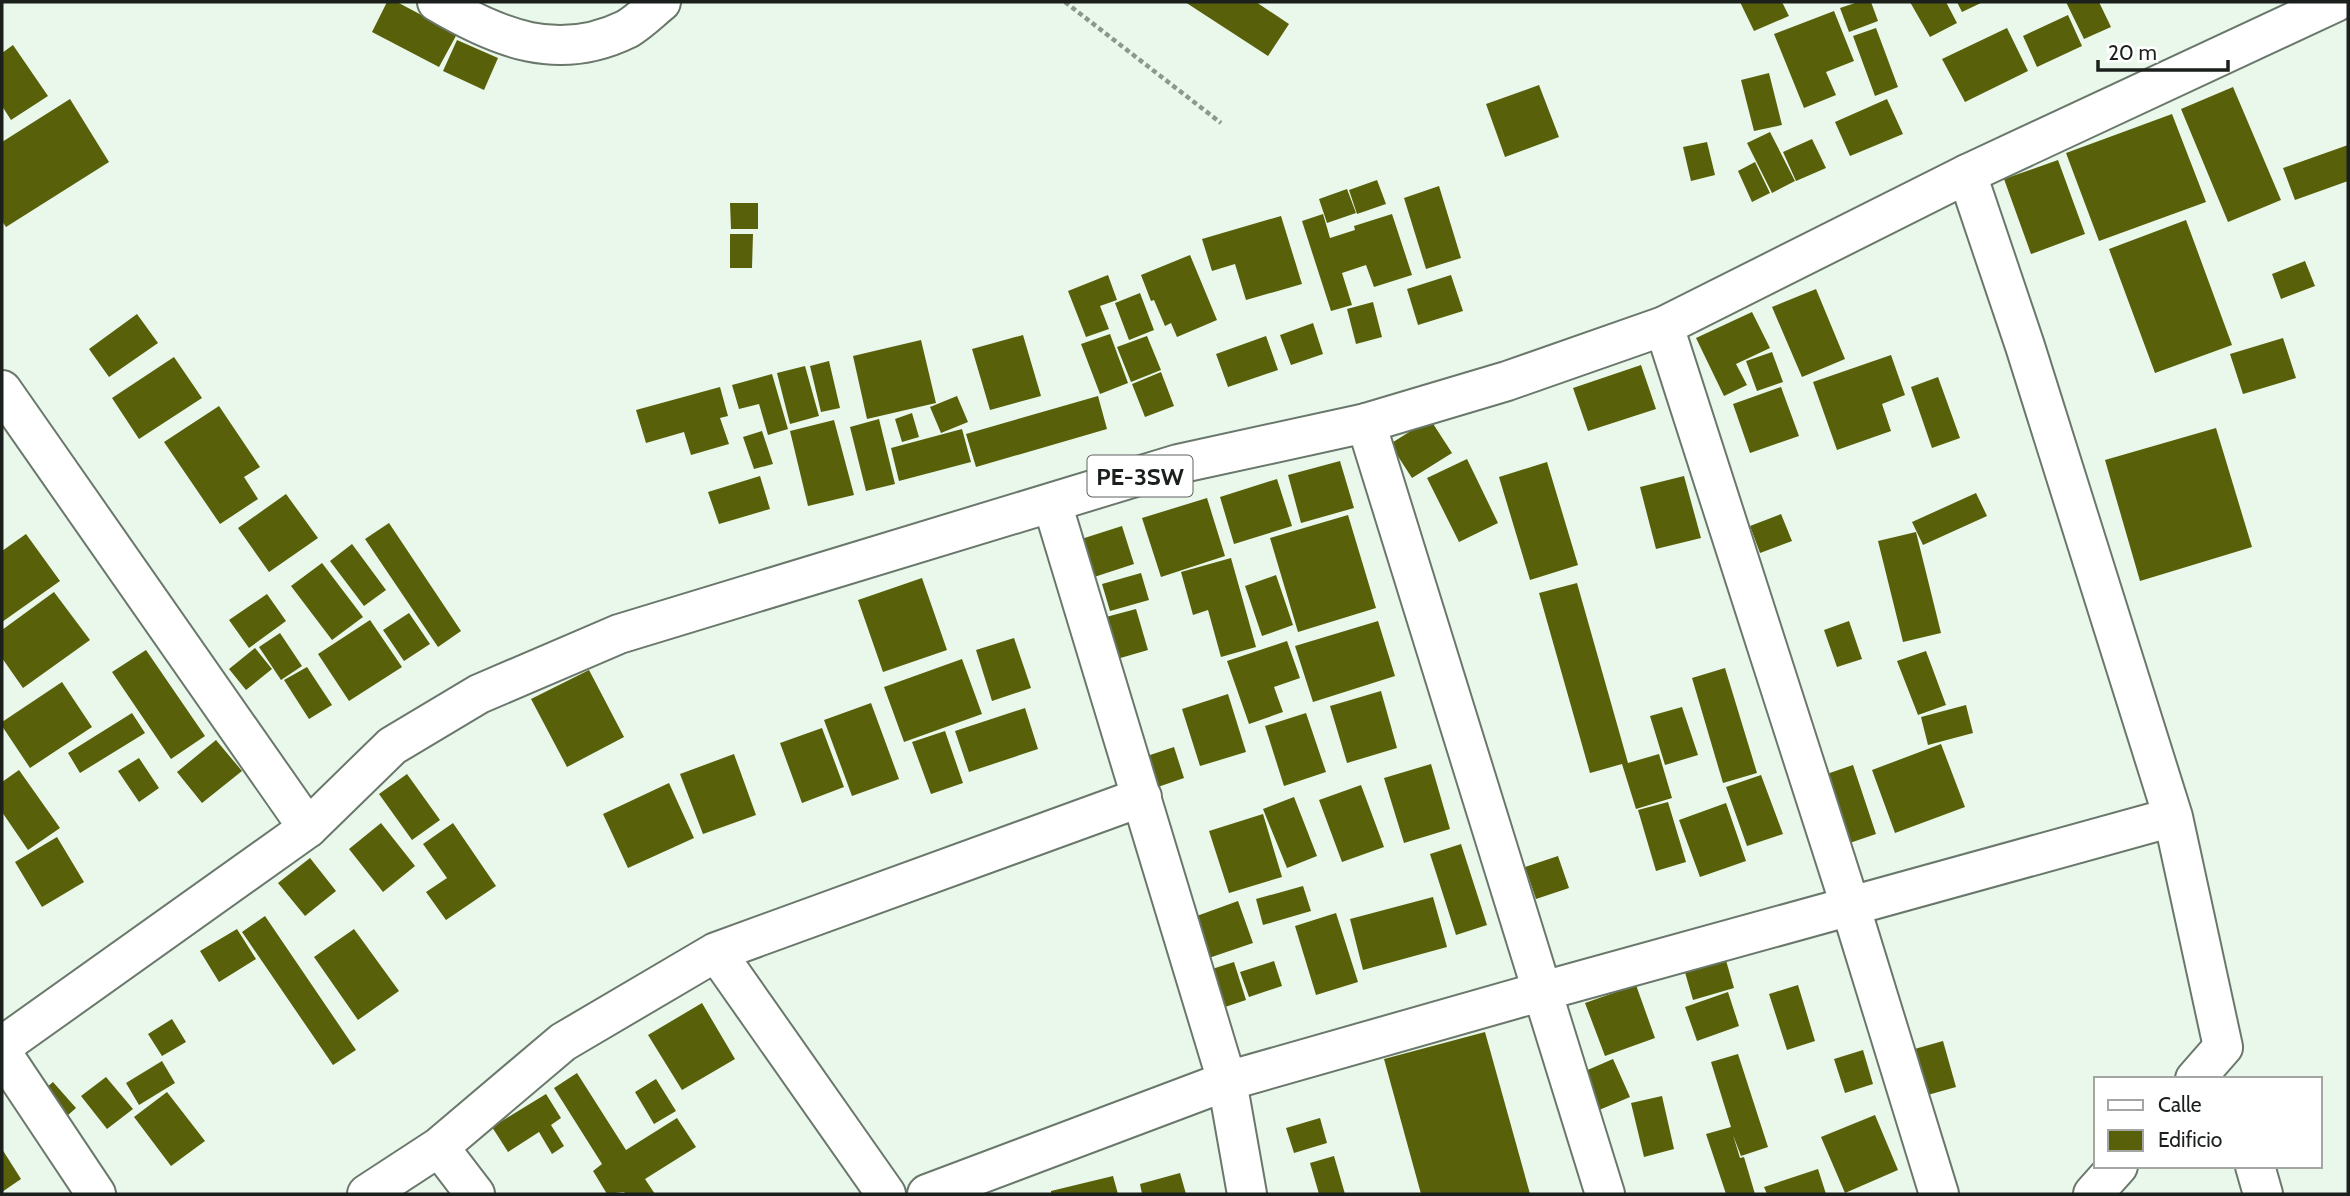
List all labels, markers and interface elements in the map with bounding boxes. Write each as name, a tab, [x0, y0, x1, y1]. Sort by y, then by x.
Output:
scale bar	[2098, 28, 2228, 72]
text: 20 m	[2108, 40, 2157, 65]
road number: PE-3SW	[1088, 456, 1192, 496]
legend	[2094, 1077, 2322, 1168]
text: Calle	[2158, 1092, 2202, 1117]
text: Edificio	[2158, 1127, 2222, 1152]

